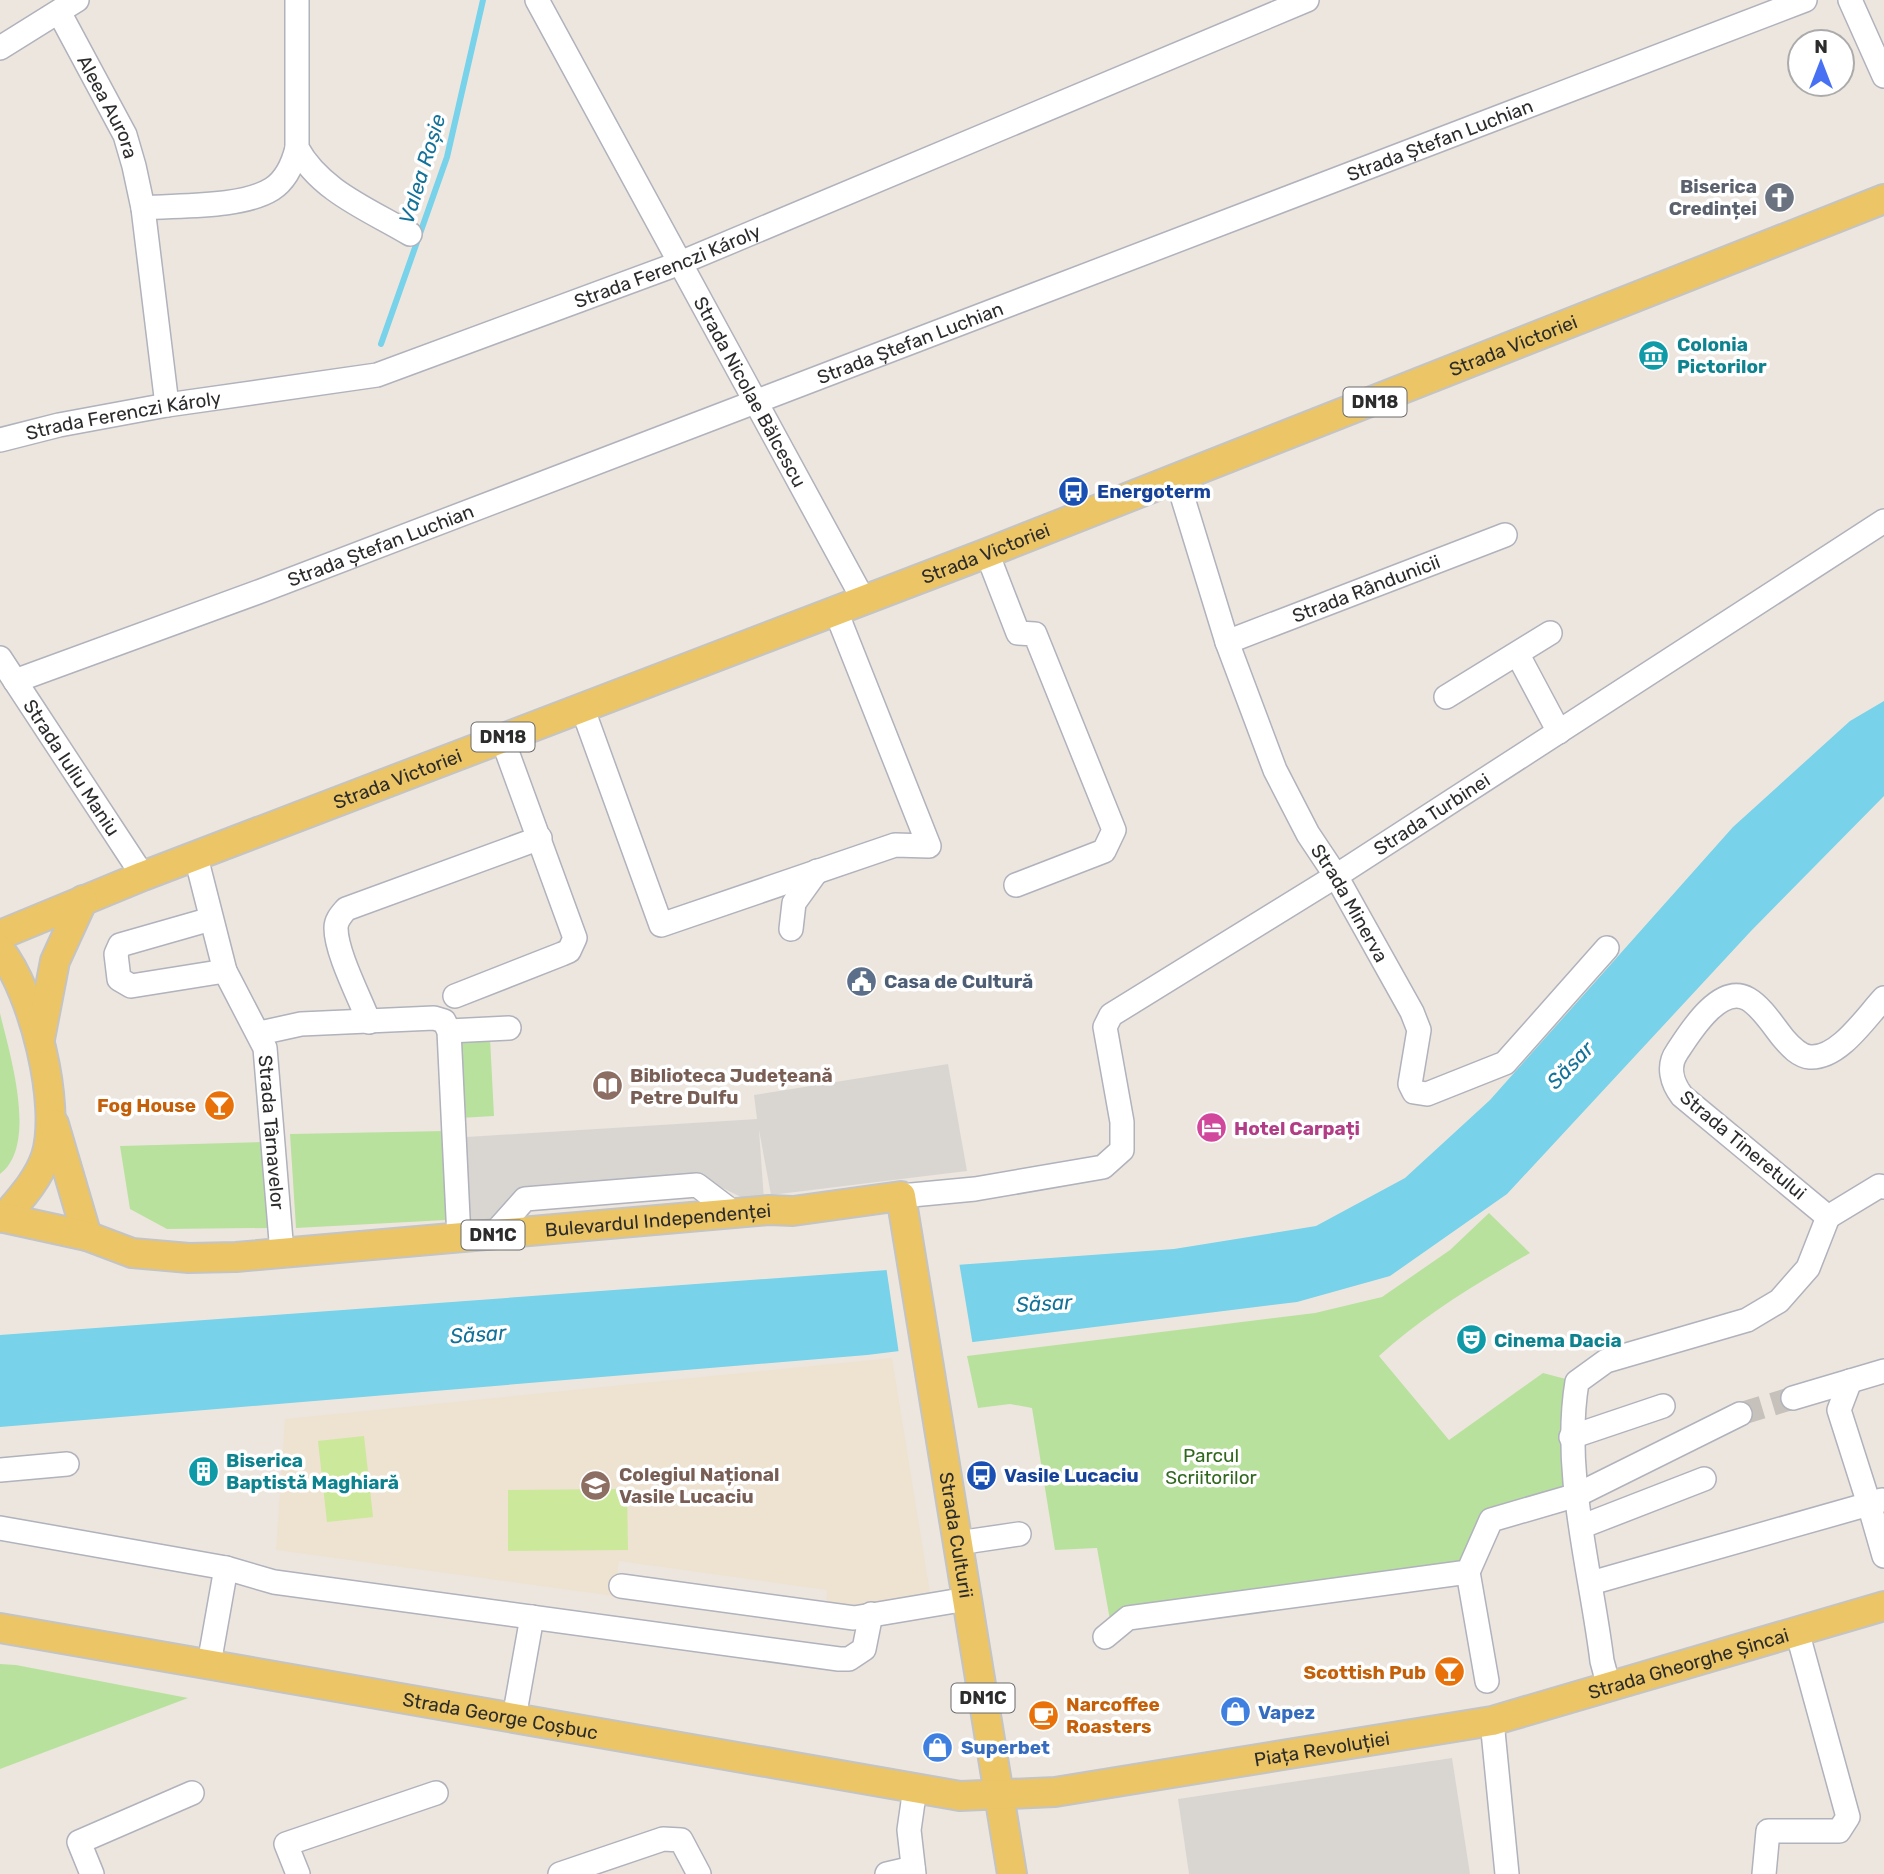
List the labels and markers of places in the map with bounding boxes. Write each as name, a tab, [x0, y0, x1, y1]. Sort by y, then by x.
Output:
place label: Biserica Credinței	[1669, 175, 1757, 220]
church icon: Biserica Credinței	[1763, 180, 1797, 214]
place label: Colonia Pictorilor	[1677, 333, 1767, 378]
museum icon: Colonia Pictorilor	[1637, 338, 1671, 372]
bus stop icon: Energoterm	[1057, 474, 1091, 508]
place label: Energoterm	[1097, 480, 1211, 503]
public building icon: Casa de Cultură	[844, 964, 878, 998]
place label: Casa de Cultură	[884, 970, 1033, 993]
place label: Biblioteca Județeană Petre Dulfu	[630, 1064, 833, 1109]
library icon: Biblioteca Județeană Petre Dulfu	[590, 1069, 624, 1103]
bar icon: Fog House	[202, 1088, 236, 1122]
place label: Fog House	[97, 1094, 196, 1117]
hotel icon: Hotel Carpați	[1194, 1111, 1228, 1145]
place label: Hotel Carpați	[1234, 1117, 1360, 1140]
theatre icon: Cinema Dacia	[1454, 1323, 1488, 1357]
place label: Cinema Dacia	[1494, 1329, 1622, 1352]
place label: Biserica Baptistă Maghiară	[226, 1449, 399, 1494]
building icon: Biserica Baptistă Maghiară	[186, 1454, 220, 1488]
bus stop icon: Vasile Lucaciu	[964, 1458, 998, 1492]
place label: Colegiul Național Vasile Lucaciu	[619, 1463, 779, 1508]
place label: Vasile Lucaciu	[1004, 1464, 1139, 1487]
school or university icon: Colegiul Național Vasile Lucaciu	[579, 1468, 613, 1502]
bar icon: Scottish Pub	[1432, 1655, 1466, 1689]
place label: Scottish Pub	[1304, 1661, 1426, 1684]
place label: Narcoffee Roasters	[1066, 1693, 1160, 1738]
shop icon: Vapez	[1218, 1695, 1252, 1729]
cafe icon: Narcoffee Roasters	[1026, 1698, 1060, 1732]
place label: Vapez	[1258, 1701, 1315, 1724]
shop icon: Superbet	[921, 1730, 955, 1764]
place label: Superbet	[961, 1736, 1050, 1759]

